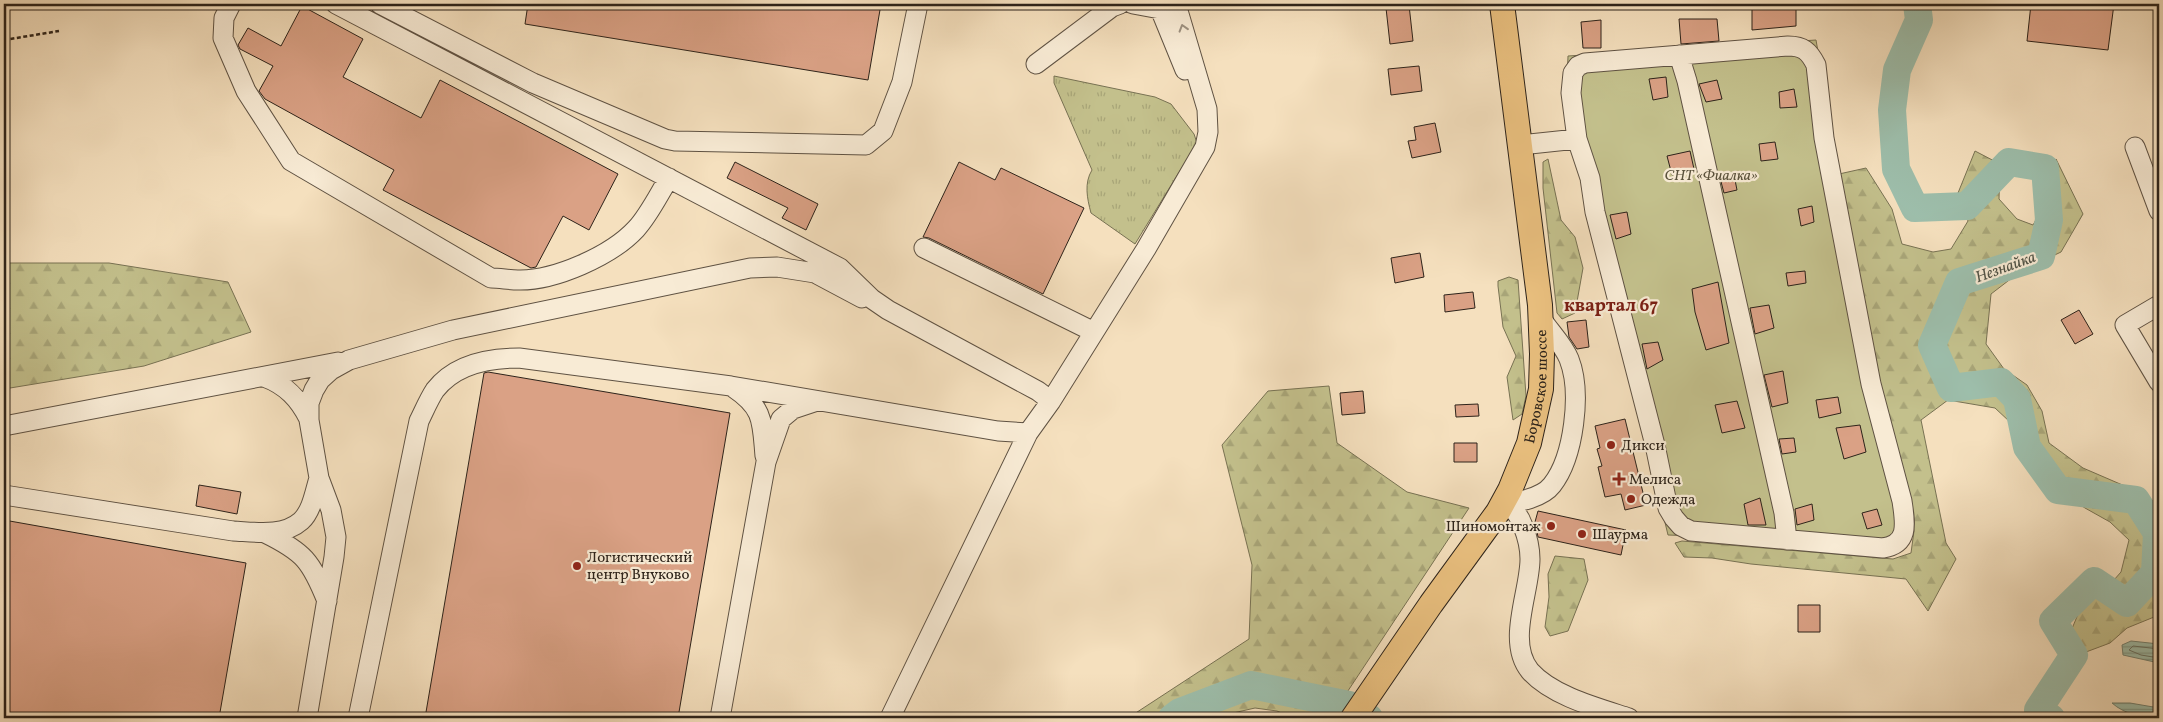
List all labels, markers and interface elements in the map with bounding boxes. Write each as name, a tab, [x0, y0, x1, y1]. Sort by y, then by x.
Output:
one-way arrow	[1179, 25, 1189, 33]
park label: СНТ «Фиалка»	[1664, 166, 1758, 187]
water label: Незнайка	[1972, 247, 2039, 289]
district label: квартал 67	[1564, 294, 1658, 319]
street label: Боровское шоссе	[1520, 329, 1554, 446]
place label: Дикси	[1621, 436, 1665, 457]
marker: Дикси	[1605, 439, 1617, 451]
place label: Мелиса	[1629, 470, 1681, 491]
marker: Мелиса	[1613, 473, 1625, 485]
place label: Одежда	[1641, 490, 1695, 511]
marker: Одежда	[1625, 493, 1637, 505]
place label: Шиномонтаж	[1446, 517, 1541, 538]
marker: Шиномонтаж	[1545, 520, 1557, 532]
place label: Шаурма	[1592, 525, 1648, 546]
marker: Шаурма	[1576, 528, 1588, 540]
place label: Логистический центр Внуково	[587, 548, 692, 586]
marker: Логистический центр Внуково	[571, 560, 583, 572]

